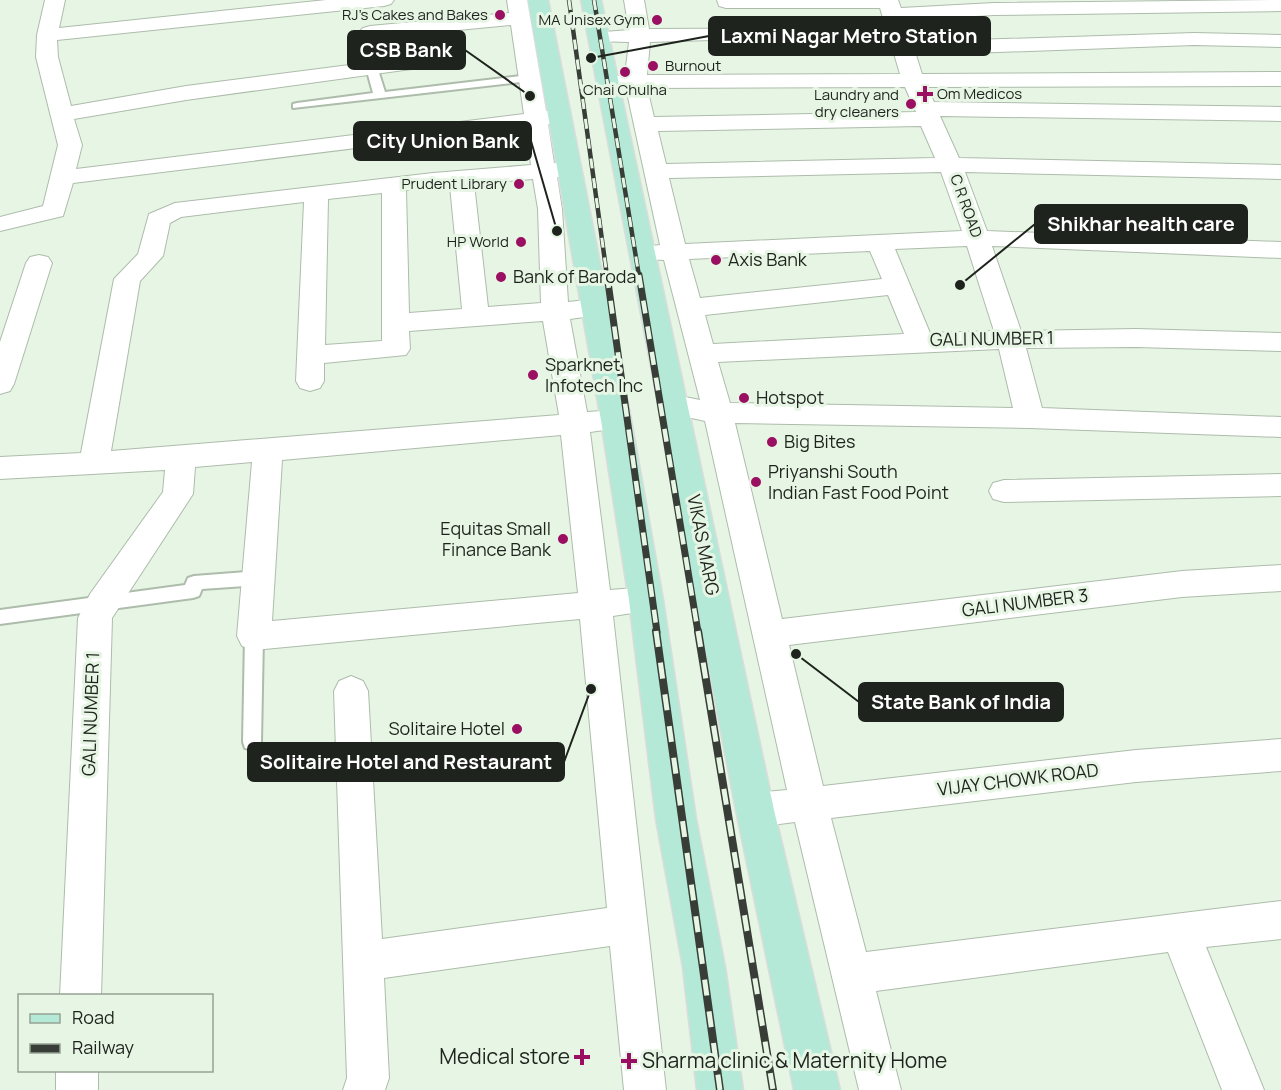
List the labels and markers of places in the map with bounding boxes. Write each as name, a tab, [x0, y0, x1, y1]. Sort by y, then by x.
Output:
place label: RJ's Cakes and Bakes	[342, 4, 488, 25]
marker: RJ's Cakes and Bakes	[493, 8, 507, 22]
place label: MA Unisex Gym	[538, 9, 645, 30]
marker: MA Unisex Gym	[650, 13, 664, 27]
callout: Laxmi Nagar Metro Station	[709, 17, 990, 55]
callout: CSB Bank	[348, 31, 465, 69]
place label: Burnout	[665, 55, 721, 76]
marker: Burnout	[646, 59, 660, 73]
marker: Chai Chulha	[618, 65, 632, 79]
place label: Chai Chulha	[583, 79, 667, 100]
place label: Om Medicos	[937, 83, 1022, 104]
place label: Laundry and dry cleaners	[814, 84, 899, 122]
marker: Om Medicos	[918, 87, 932, 101]
marker: Laundry and dry cleaners	[904, 97, 918, 111]
callout: City Union Bank	[354, 122, 531, 160]
place label: Prudent Library	[402, 173, 507, 194]
marker: Prudent Library	[512, 177, 526, 191]
callout: Shikhar health care	[1035, 205, 1247, 243]
place label: HP World	[447, 231, 509, 252]
marker: HP World	[514, 235, 528, 249]
place label: Axis Bank	[728, 247, 808, 271]
marker: Axis Bank	[709, 253, 723, 267]
place label: Bank of Baroda	[513, 264, 637, 288]
marker: Bank of Baroda	[494, 270, 508, 284]
place label: Sparknet Infotech Inc	[545, 352, 643, 397]
marker: Sparknet Infotech Inc	[526, 368, 540, 382]
place label: Hotspot	[756, 385, 824, 409]
marker: Hotspot	[737, 391, 751, 405]
place label: Big Bites	[784, 429, 856, 453]
marker: Big Bites	[765, 435, 779, 449]
place label: Priyanshi South Indian Fast Food Point	[768, 459, 949, 504]
marker: Priyanshi South Indian Fast Food Point	[749, 475, 763, 489]
place label: Equitas Small Finance Bank	[440, 516, 552, 561]
marker: Equitas Small Finance Bank	[556, 532, 570, 546]
callout: State Bank of India	[859, 683, 1063, 721]
place label: Solitaire Hotel	[388, 716, 505, 740]
marker: Solitaire Hotel	[510, 722, 524, 736]
callout: Solitaire Hotel and Restaurant	[248, 743, 564, 781]
place label: Medical store	[439, 1042, 570, 1070]
place label: Sharma clinic & Maternity Home	[642, 1046, 947, 1074]
marker: Medical store	[575, 1050, 589, 1064]
marker: Sharma clinic & Maternity Home	[620, 1052, 638, 1070]

